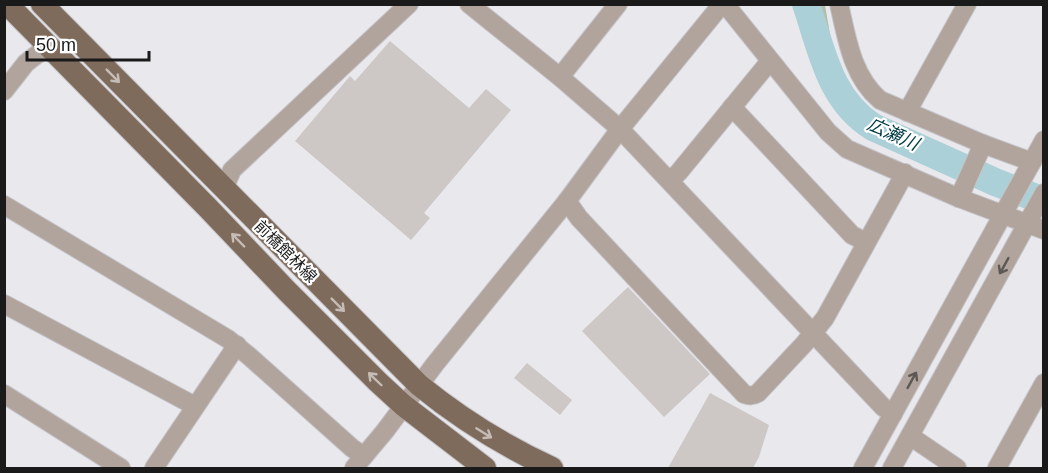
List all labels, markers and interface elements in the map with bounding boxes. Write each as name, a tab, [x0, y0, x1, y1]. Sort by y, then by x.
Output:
scale bar	[27, 24, 148, 62]
text: 50 m	[36, 35, 76, 55]
one-way arrow	[105, 69, 120, 84]
water label: 広瀬川	[864, 114, 924, 155]
street label: 前橋館林線	[251, 217, 320, 286]
one-way arrow	[231, 232, 245, 247]
one-way arrow	[998, 256, 1009, 274]
one-way arrow	[331, 297, 346, 312]
one-way arrow	[368, 372, 383, 386]
one-way arrow	[906, 372, 918, 389]
one-way arrow	[475, 427, 492, 439]

